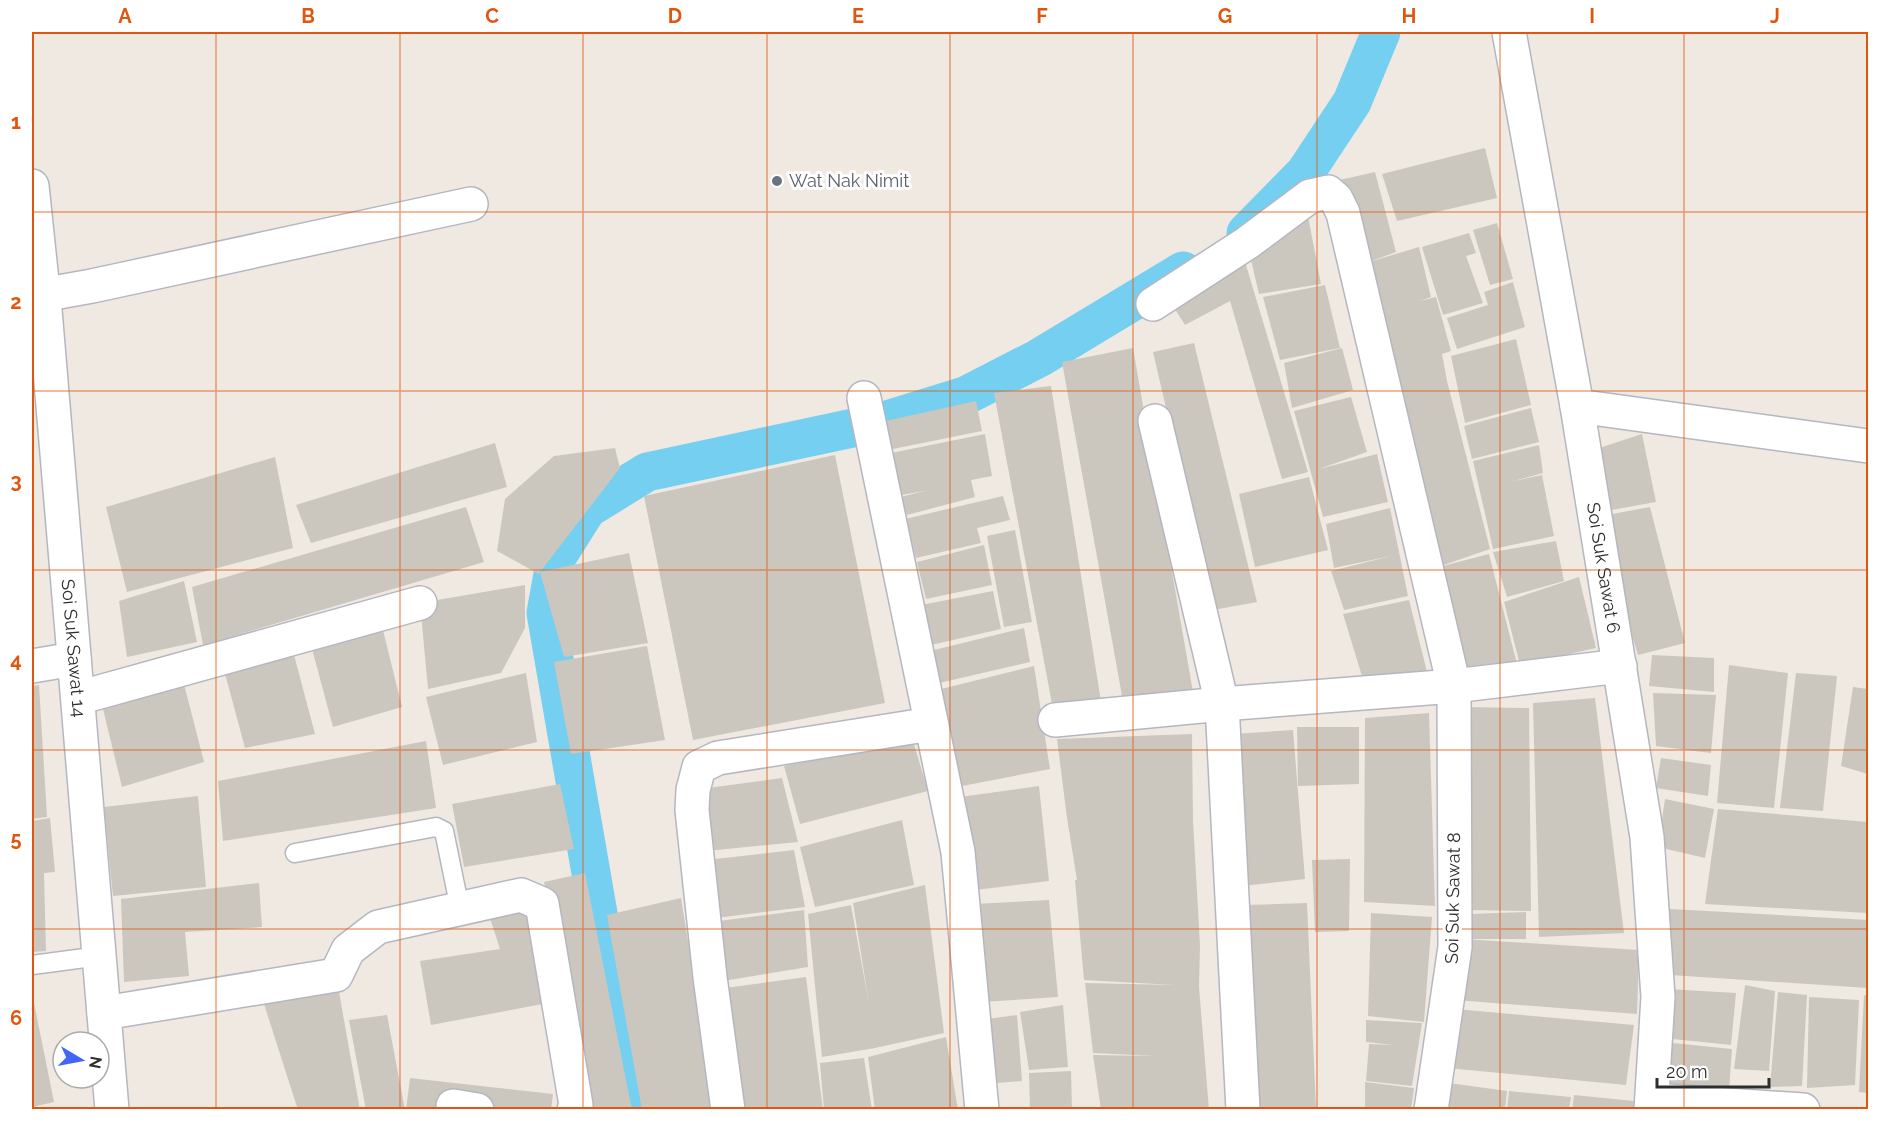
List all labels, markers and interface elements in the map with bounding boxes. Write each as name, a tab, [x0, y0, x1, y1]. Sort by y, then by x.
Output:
text: A	[118, 4, 132, 28]
text: B	[301, 4, 315, 28]
text: C	[485, 4, 499, 28]
text: D	[668, 4, 682, 28]
text: E	[852, 4, 864, 28]
text: F	[1036, 4, 1048, 28]
text: G	[1218, 4, 1232, 28]
text: H	[1402, 4, 1416, 28]
text: I	[1589, 4, 1595, 28]
text: J	[1770, 4, 1780, 28]
text: 1	[11, 110, 21, 134]
place label: Wat Nak Nimit	[789, 170, 909, 191]
marker: Wat Nak Nimit	[770, 174, 784, 188]
text: 2	[10, 290, 22, 314]
text: 3	[10, 469, 22, 493]
street label: Soi Suk Sawat 6	[1583, 501, 1625, 635]
street label: Soi Suk Sawat 14	[58, 578, 90, 718]
text: 4	[10, 648, 22, 672]
text: 5	[10, 827, 22, 851]
street label: Soi Suk Sawat 8	[1441, 832, 1464, 964]
text: 6	[10, 1006, 22, 1030]
north arrow	[51, 1030, 111, 1090]
scale bar	[1657, 1051, 1770, 1089]
text: N	[85, 1055, 106, 1070]
text: 20 m	[1666, 1061, 1708, 1082]

